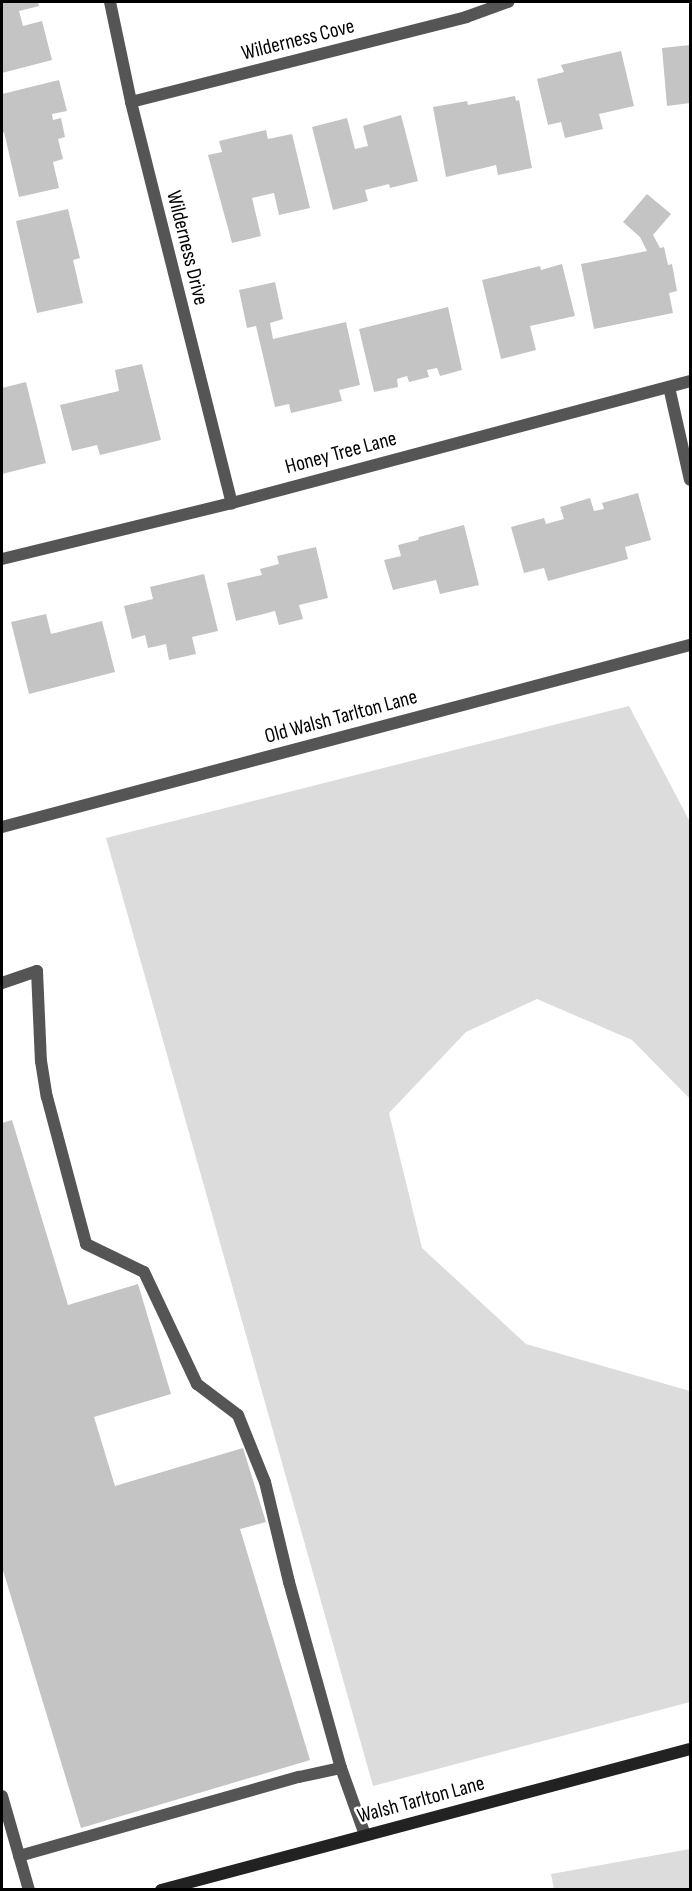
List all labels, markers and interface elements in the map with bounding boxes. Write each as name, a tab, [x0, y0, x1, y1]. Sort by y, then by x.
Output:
street label: Wilderness Cove	[239, 14, 357, 66]
street label: Wilderness Drive	[161, 188, 213, 308]
street label: Honey Tree Lane	[283, 426, 399, 480]
street label: Old Walsh Tarlton Lane	[262, 685, 420, 749]
street label: Walsh Tarlton Lane	[355, 1771, 487, 1829]

